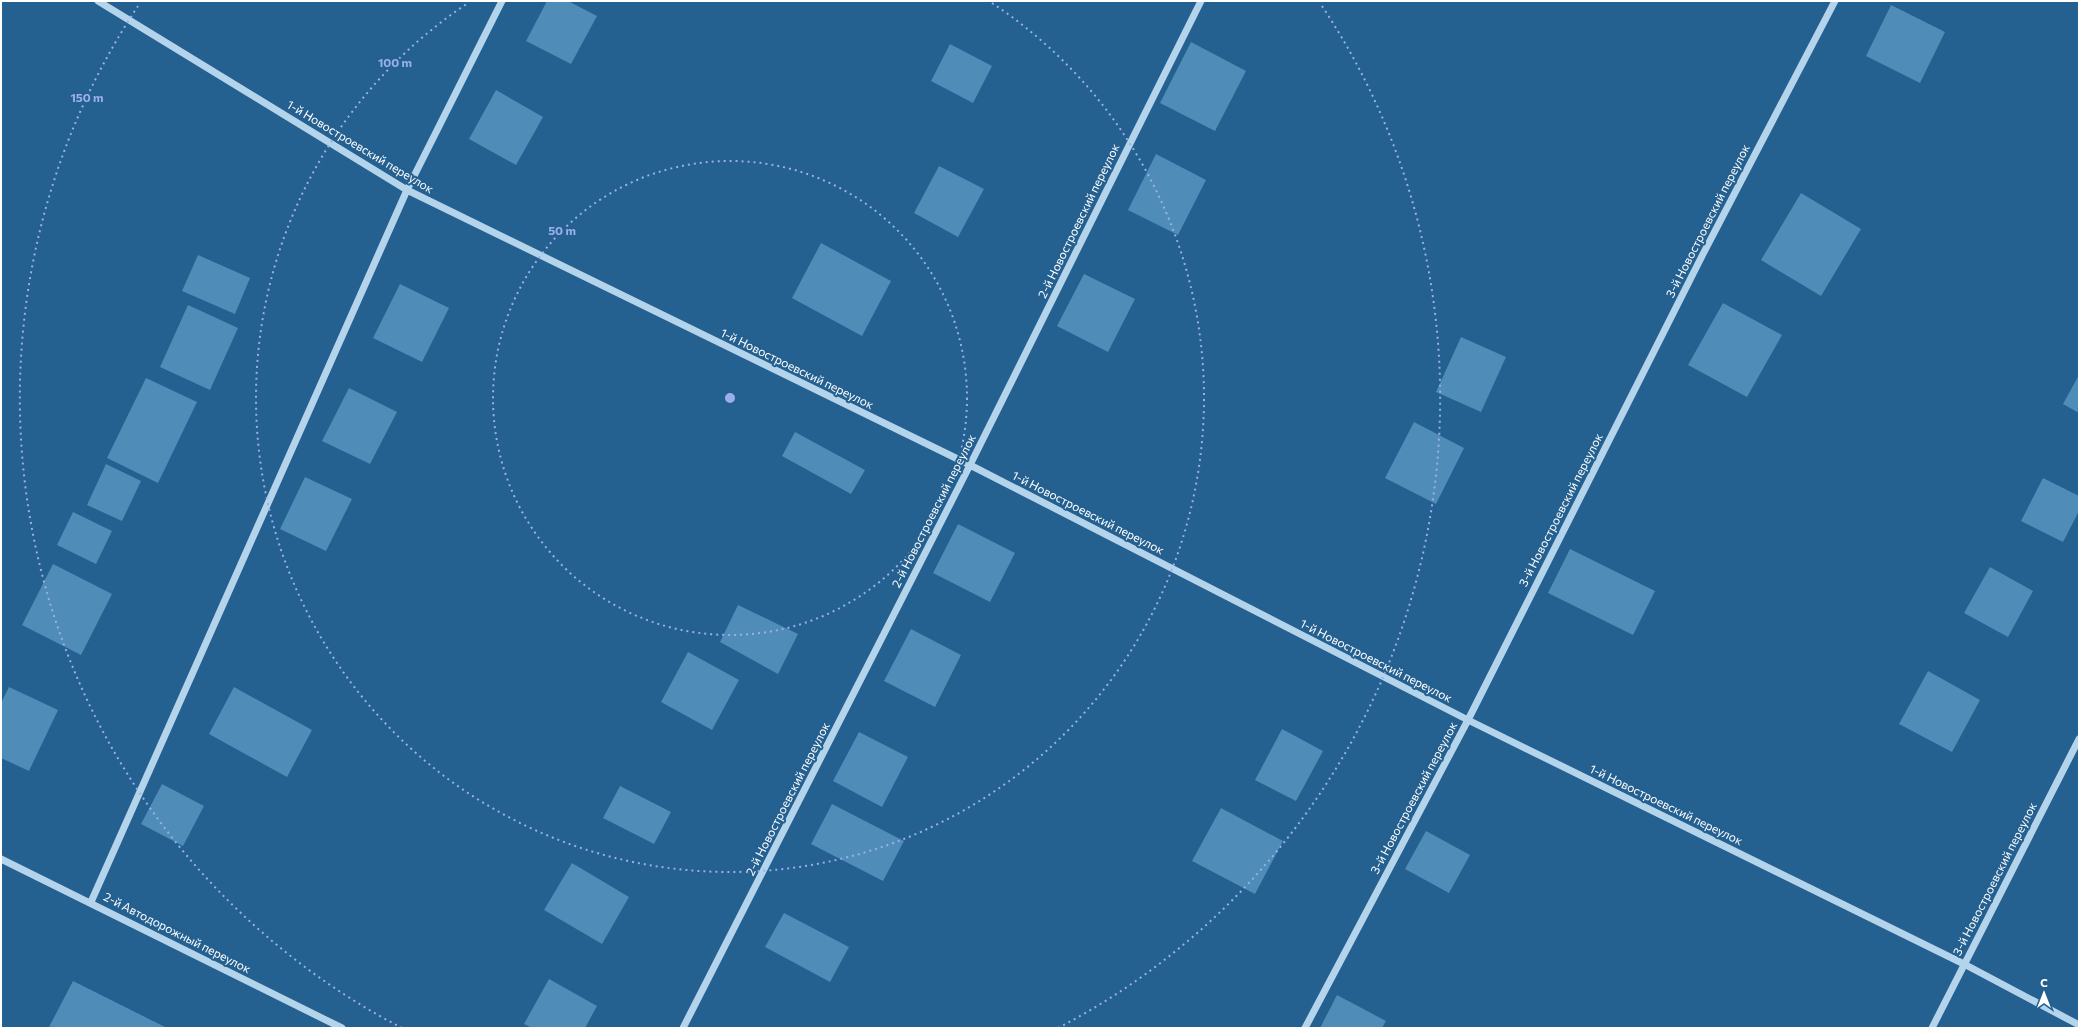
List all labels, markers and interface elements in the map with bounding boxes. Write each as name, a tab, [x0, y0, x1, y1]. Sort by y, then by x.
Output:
text: 100 m	[378, 55, 412, 69]
text: 150 m	[70, 90, 104, 104]
street label: 1-й Новостроевский переулок	[285, 97, 437, 196]
street label: 2-й Новостроевский переулок	[1035, 140, 1122, 300]
street label: 3-й Новостроевский переулок	[1662, 141, 1752, 300]
text: 50 m	[548, 223, 576, 237]
street label: 1-й Новостроевский переулок	[719, 325, 877, 412]
centre of rings	[723, 391, 737, 405]
street label: 3-й Новостроевский переулок	[1515, 430, 1605, 589]
street label: 2-й Новостроевский переулок	[888, 431, 978, 590]
street label: 1-й Новостроевский переулок	[1010, 468, 1167, 557]
street label: 1-й Новостроевский переулок	[1298, 616, 1455, 705]
street label: 2-й Новостроевский переулок	[742, 719, 832, 878]
street label: 3-й Новостроевский переулок	[1367, 719, 1460, 876]
street label: 1-й Новостроевский переулок	[1588, 761, 1746, 848]
street label: 3-й Новостроевский переулок	[1949, 799, 2039, 958]
street label: 2-й Автодорожный переулок	[102, 889, 254, 976]
north arrow	[2024, 973, 2064, 1013]
text: С	[2040, 976, 2048, 989]

